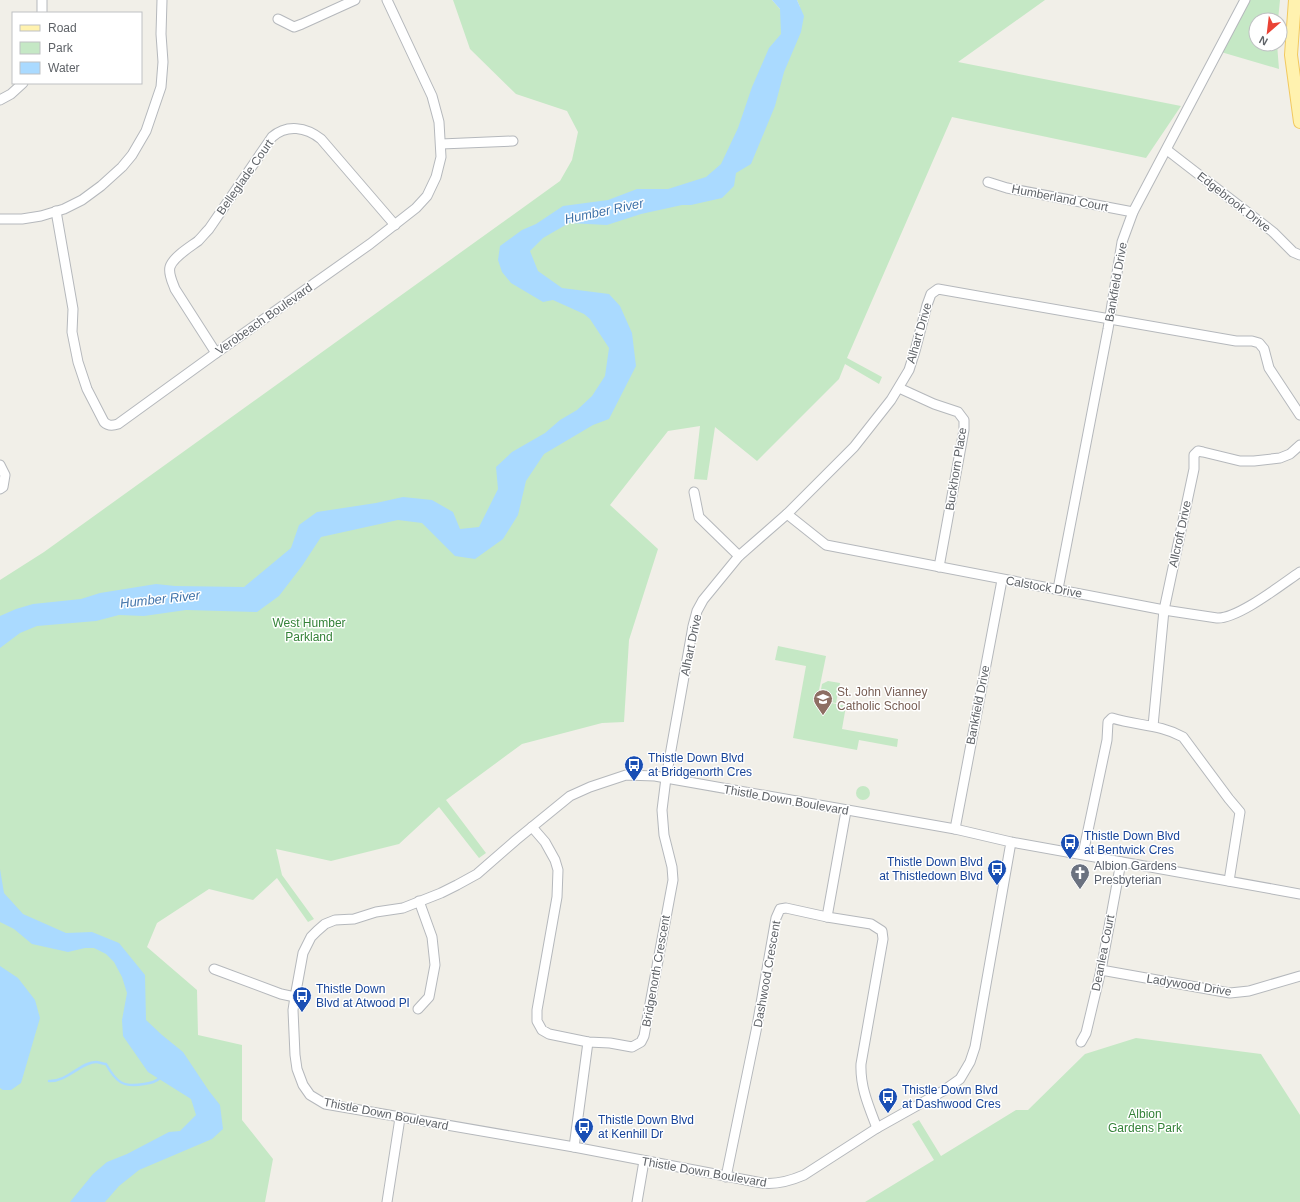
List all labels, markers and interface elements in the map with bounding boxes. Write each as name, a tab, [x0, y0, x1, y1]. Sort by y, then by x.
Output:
legend	[12, 12, 142, 84]
north arrow	[1248, 12, 1288, 52]
text: Road	[48, 21, 77, 35]
text: N	[1257, 34, 1270, 48]
text: Park	[48, 41, 74, 55]
text: Water	[48, 61, 80, 75]
street label: Belleglade Court	[214, 136, 277, 217]
street label: Edgebrook Drive	[1194, 169, 1274, 235]
street label: Humberland Court	[1011, 182, 1110, 214]
water label: Humber River	[563, 195, 645, 227]
street label: Bankfield Drive	[1102, 241, 1130, 323]
street label: Verobeach Boulevard	[213, 280, 315, 358]
street label: Alhart Drive	[904, 301, 934, 365]
street label: Buckhorn Place	[943, 426, 970, 512]
street label: Allcroft Drive	[1166, 499, 1194, 569]
street label: Calstock Drive	[1005, 573, 1084, 601]
water label: Humber River	[119, 587, 201, 611]
street label: Alhart Drive	[678, 613, 704, 677]
park label: West Humber Parkland	[272, 616, 346, 644]
street label: Bankfield Drive	[963, 664, 993, 746]
place label: St. John Vianney Catholic School	[837, 685, 928, 713]
school or university icon: St. John Vianney Catholic School	[812, 688, 834, 716]
place label: Thistle Down Blvd at Bridgenorth Cres	[648, 751, 752, 779]
bus stop icon: Thistle Down Blvd at Bridgenorth Cres	[623, 754, 645, 782]
street label: Thistle Down Boulevard	[722, 782, 850, 818]
place label: Thistle Down Blvd at Bentwick Cres	[1084, 829, 1180, 857]
bus stop icon: Thistle Down Blvd at Bentwick Cres	[1059, 832, 1081, 860]
place label: Thistle Down Blvd at Thistledown Blvd	[879, 855, 983, 883]
bus stop icon: Thistle Down Blvd at Thistledown Blvd	[986, 858, 1008, 886]
place label: Albion Gardens Presbyterian	[1094, 859, 1177, 887]
church icon: Albion Gardens Presbyterian	[1069, 862, 1091, 890]
street label: Bridgenorth Crescent	[639, 913, 673, 1028]
street label: Deanlea Court	[1089, 913, 1117, 992]
street label: Dashwood Crescent	[751, 919, 783, 1028]
street label: Ladywood Drive	[1145, 971, 1233, 999]
place label: Thistle Down Blvd at Atwood Pl	[316, 982, 409, 1010]
bus stop icon: Thistle Down Blvd at Atwood Pl	[291, 985, 313, 1013]
place label: Thistle Down Blvd at Dashwood Cres	[902, 1083, 1001, 1111]
bus stop icon: Thistle Down Blvd at Dashwood Cres	[877, 1086, 899, 1114]
street label: Thistle Down Boulevard	[322, 1095, 450, 1133]
park label: Albion Gardens Park	[1108, 1107, 1183, 1135]
place label: Thistle Down Blvd at Kenhill Dr	[598, 1113, 694, 1141]
bus stop icon: Thistle Down Blvd at Kenhill Dr	[573, 1116, 595, 1144]
street label: Thistle Down Boulevard	[640, 1154, 768, 1190]

